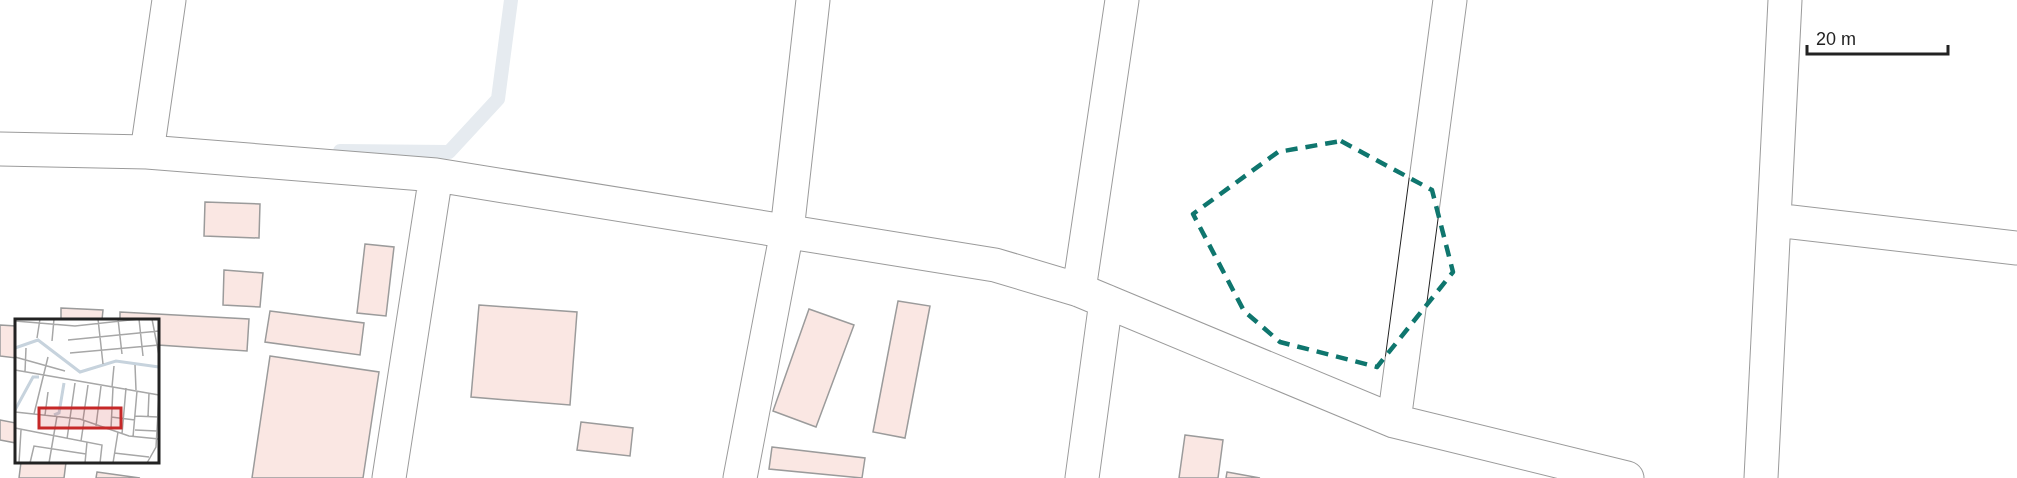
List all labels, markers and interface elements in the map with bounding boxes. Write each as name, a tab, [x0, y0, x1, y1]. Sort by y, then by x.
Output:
scale bar	[1807, 18, 1948, 56]
text: 20 m	[1816, 29, 1856, 49]
inset map	[15, 319, 159, 463]

